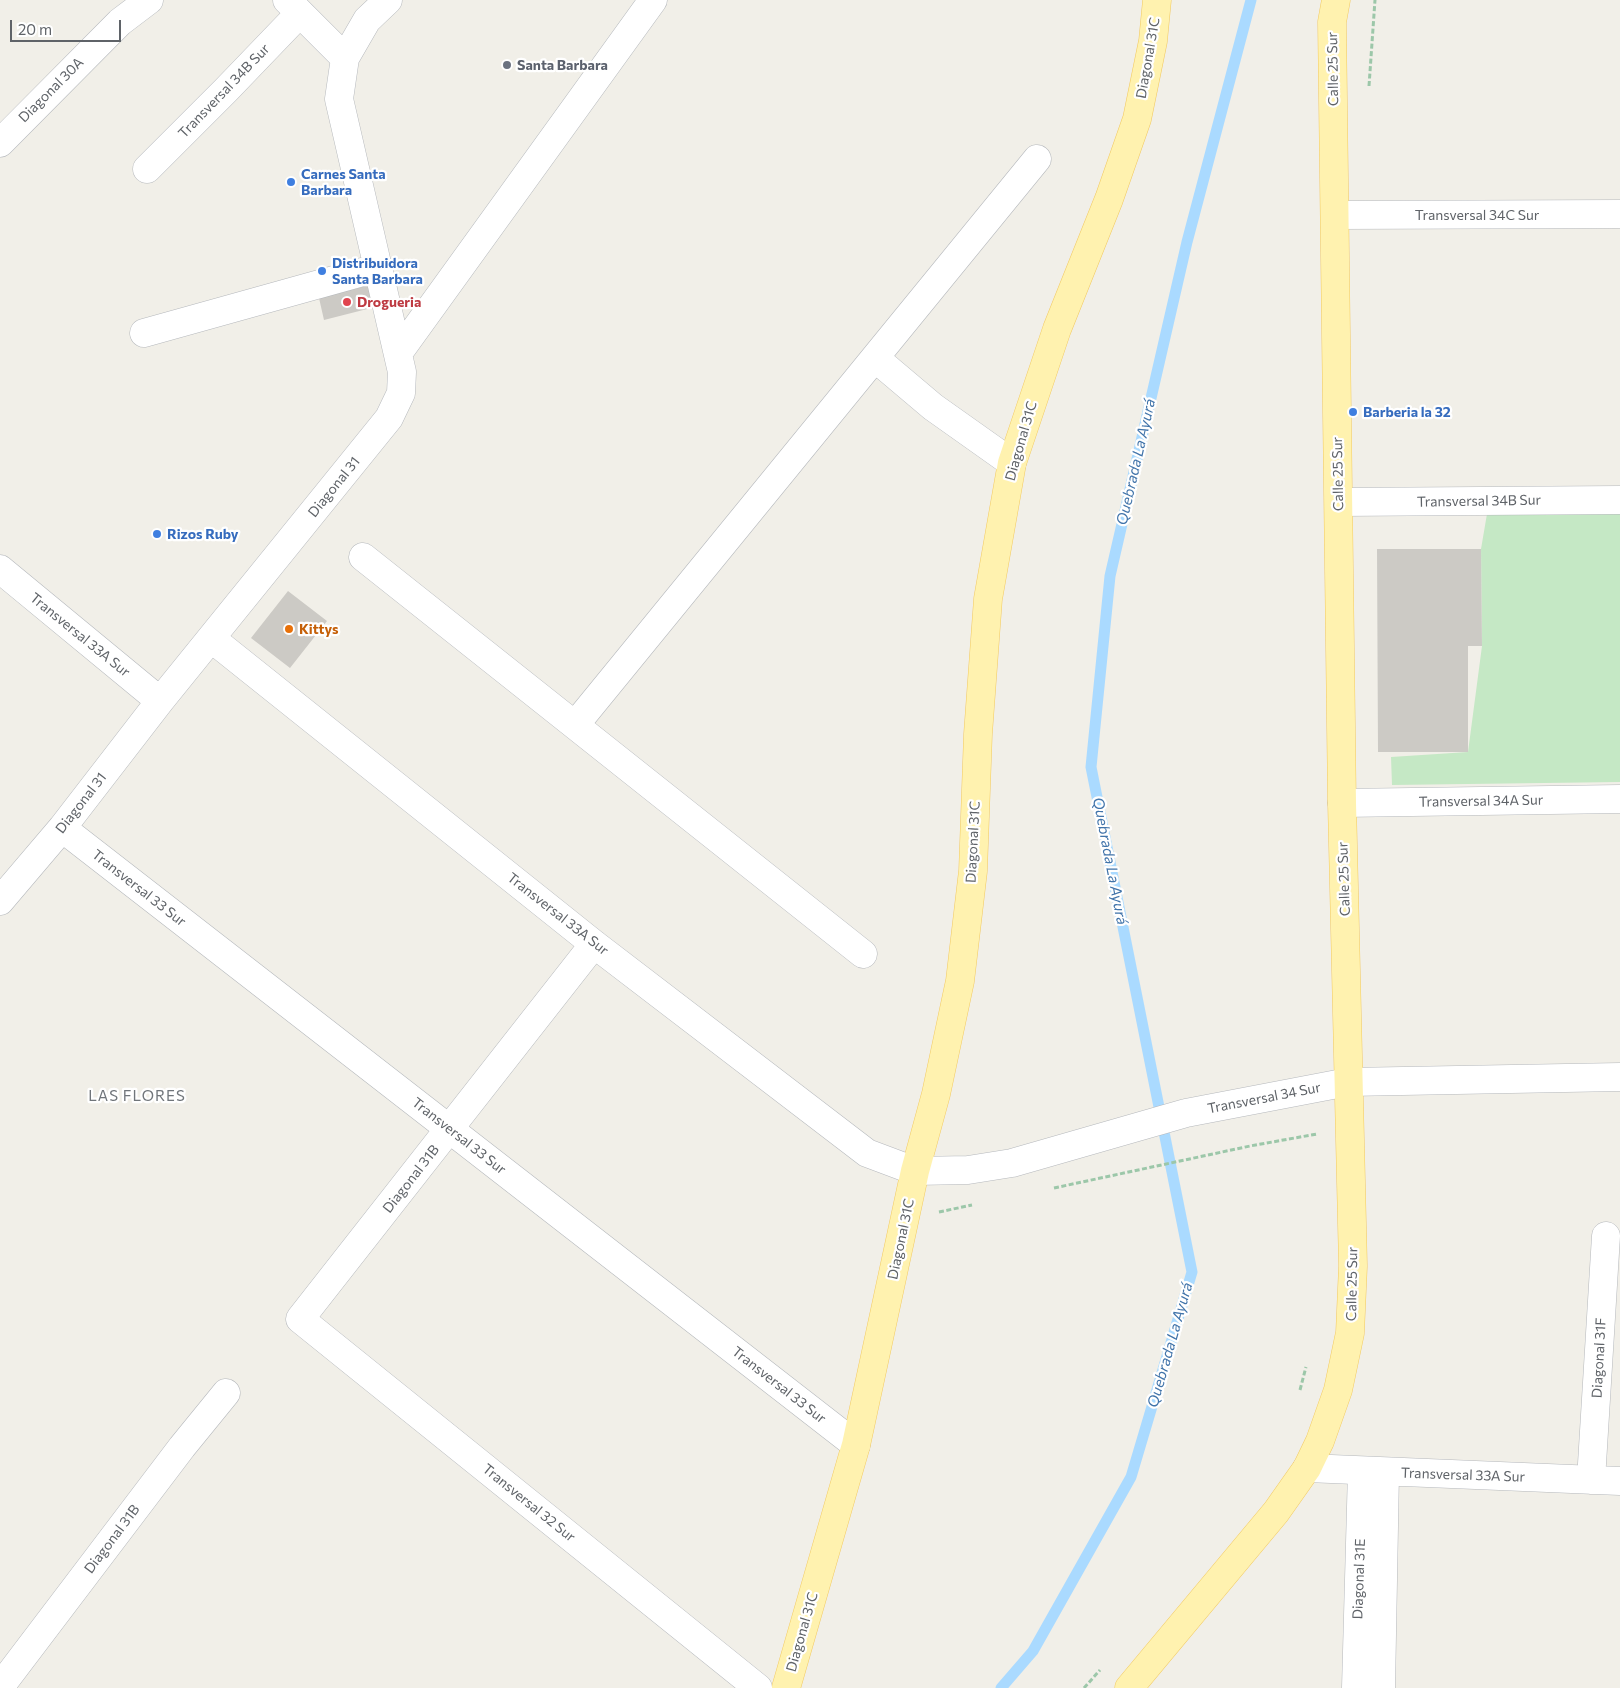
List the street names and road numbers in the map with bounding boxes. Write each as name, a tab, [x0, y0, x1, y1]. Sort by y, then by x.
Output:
street label: Diagonal 31C	[1133, 16, 1163, 100]
street label: Calle 25 Sur	[1324, 32, 1342, 106]
street label: Transversal 34B Sur	[175, 41, 273, 141]
street label: Diagonal 30A	[15, 54, 87, 126]
street label: Transversal 34C Sur	[1415, 207, 1539, 223]
street label: Diagonal 31C	[1002, 399, 1040, 483]
street label: Calle 25 Sur	[1329, 437, 1347, 511]
street label: Diagonal 31	[305, 454, 363, 520]
street label: Transversal 34B Sur	[1417, 492, 1541, 510]
street label: Transversal 33A Sur	[27, 589, 133, 681]
street label: Diagonal 31	[52, 769, 110, 837]
street label: Transversal 34A Sur	[1418, 792, 1544, 810]
street label: Diagonal 31C	[962, 801, 984, 883]
street label: Calle 25 Sur	[1334, 842, 1354, 916]
street label: Transversal 33 Sur	[89, 846, 189, 930]
street label: Transversal 33A Sur	[504, 869, 612, 959]
street label: Transversal 34 Sur	[1206, 1079, 1322, 1117]
street label: Transversal 33 Sur	[409, 1094, 509, 1178]
street label: Diagonal 31B	[379, 1142, 443, 1216]
street label: Diagonal 31C	[884, 1197, 918, 1281]
street label: Calle 25 Sur	[1343, 1247, 1361, 1321]
street label: Diagonal 31F	[1589, 1317, 1609, 1399]
street label: Transversal 33 Sur	[729, 1343, 829, 1427]
street label: Transversal 32 Sur	[479, 1460, 579, 1546]
street label: Transversal 33A Sur	[1401, 1464, 1525, 1486]
street label: Diagonal 31B	[81, 1501, 143, 1577]
street label: Diagonal 31E	[1349, 1538, 1369, 1620]
street label: Diagonal 31C	[783, 1590, 821, 1674]

